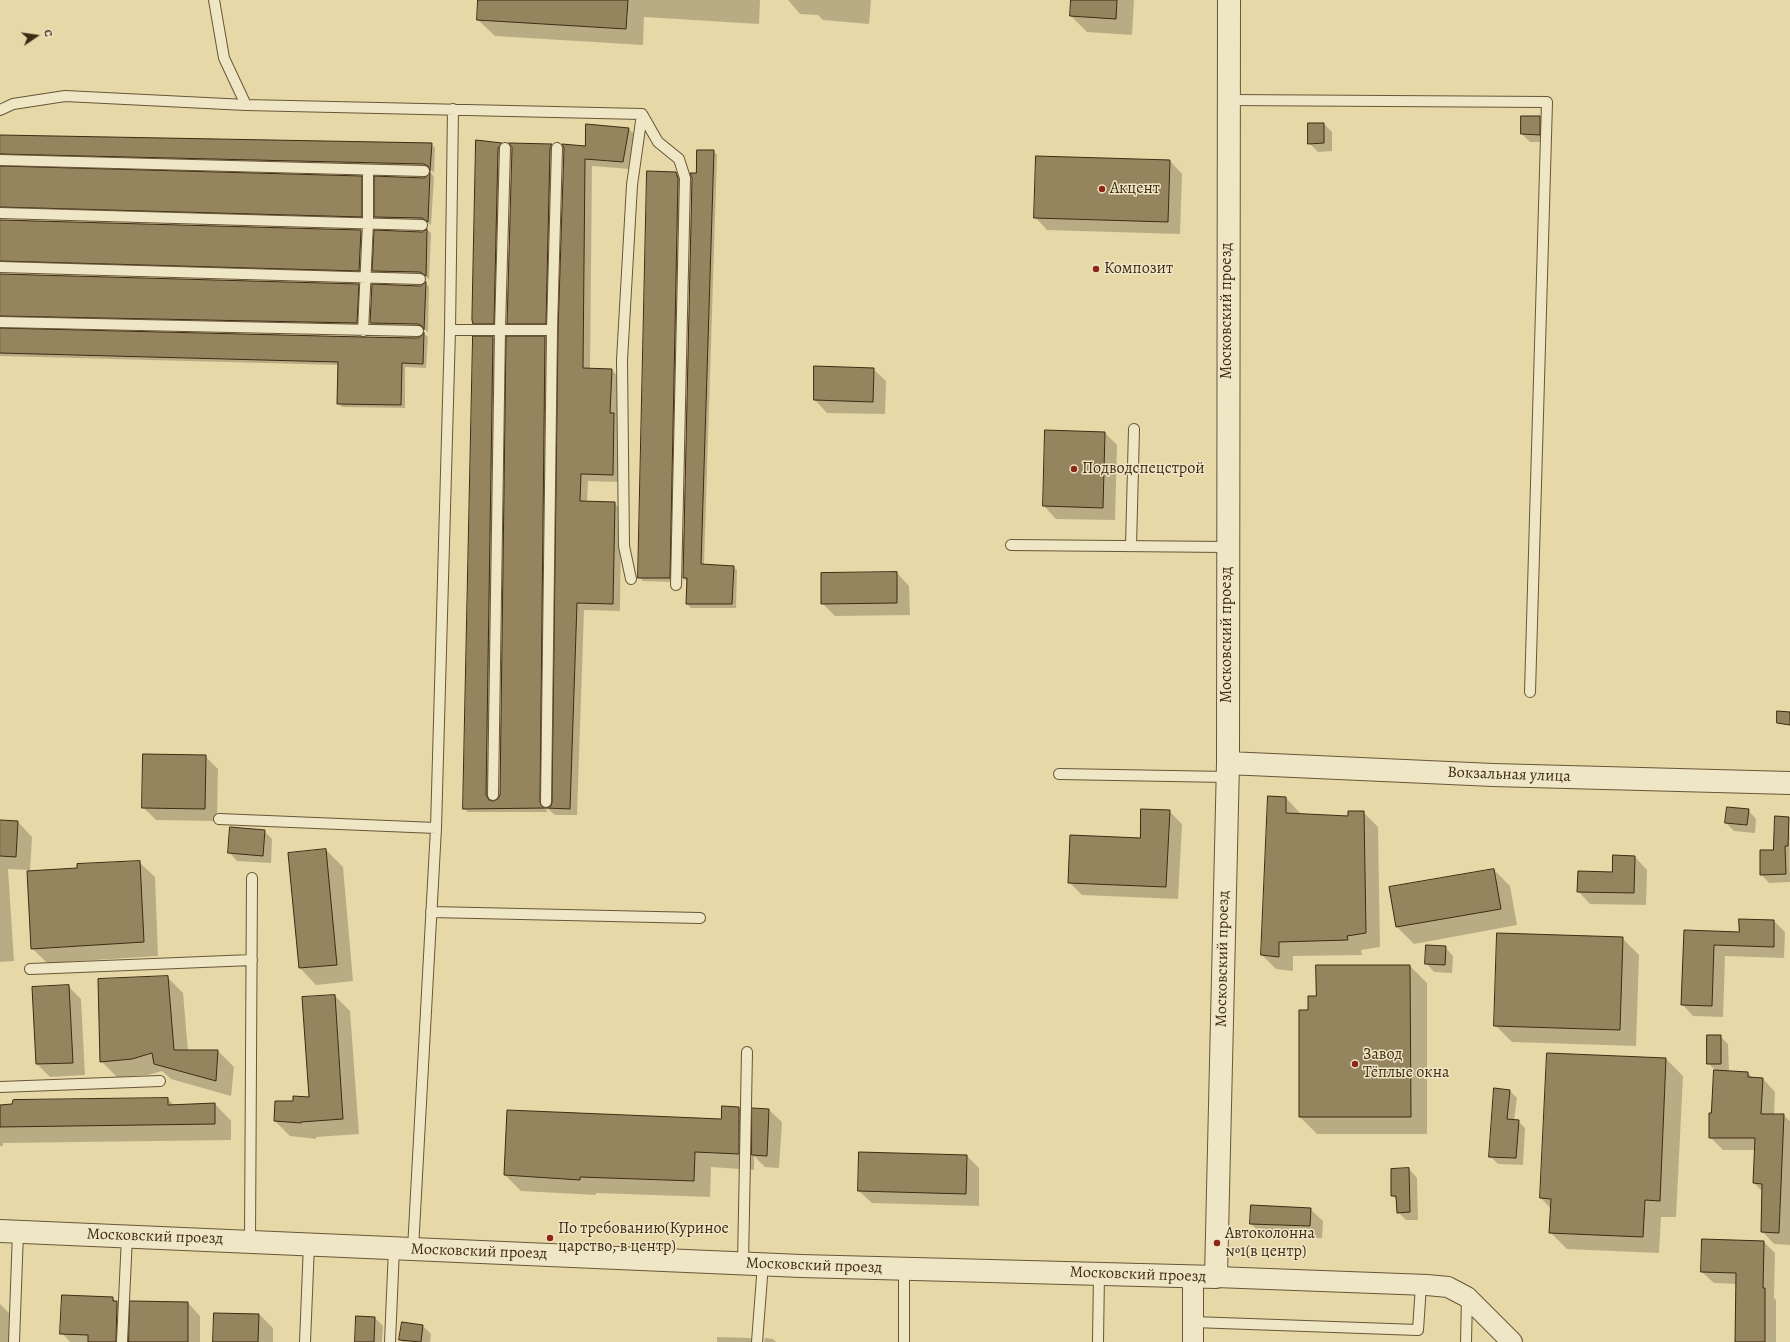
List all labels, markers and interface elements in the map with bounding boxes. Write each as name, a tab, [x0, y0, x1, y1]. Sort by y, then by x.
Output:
north arrow	[16, 16, 56, 56]
text: С	[40, 28, 56, 38]
place label: Акцент	[1110, 179, 1160, 199]
marker: Акцент	[1097, 184, 1107, 194]
street label: Московский проезд	[1217, 243, 1237, 379]
place label: Композит	[1104, 259, 1173, 279]
marker: Композит	[1091, 264, 1101, 274]
place label: Подводспецстрой	[1082, 459, 1205, 479]
marker: Подводспецстрой	[1069, 464, 1079, 474]
street label: Московский проезд	[1217, 567, 1237, 703]
street label: Вокзальная улица	[1447, 763, 1571, 787]
street label: Московский проезд	[1212, 890, 1234, 1028]
place label: Завод Тёплые окна	[1363, 1045, 1449, 1083]
marker: Завод Тёплые окна	[1350, 1059, 1360, 1069]
place label: По требованию(Куриное царство, в центр)	[558, 1219, 729, 1257]
place label: Автоколонна №1(в центр)	[1225, 1224, 1315, 1262]
street label: Московский проезд	[86, 1225, 224, 1249]
marker: По требованию(Куриное царство, в центр)	[545, 1233, 555, 1243]
marker: Автоколонна №1(в центр)	[1212, 1238, 1222, 1248]
street label: Московский проезд	[410, 1240, 548, 1264]
street label: Московский проезд	[745, 1254, 883, 1278]
street label: Московский проезд	[1069, 1263, 1207, 1287]

